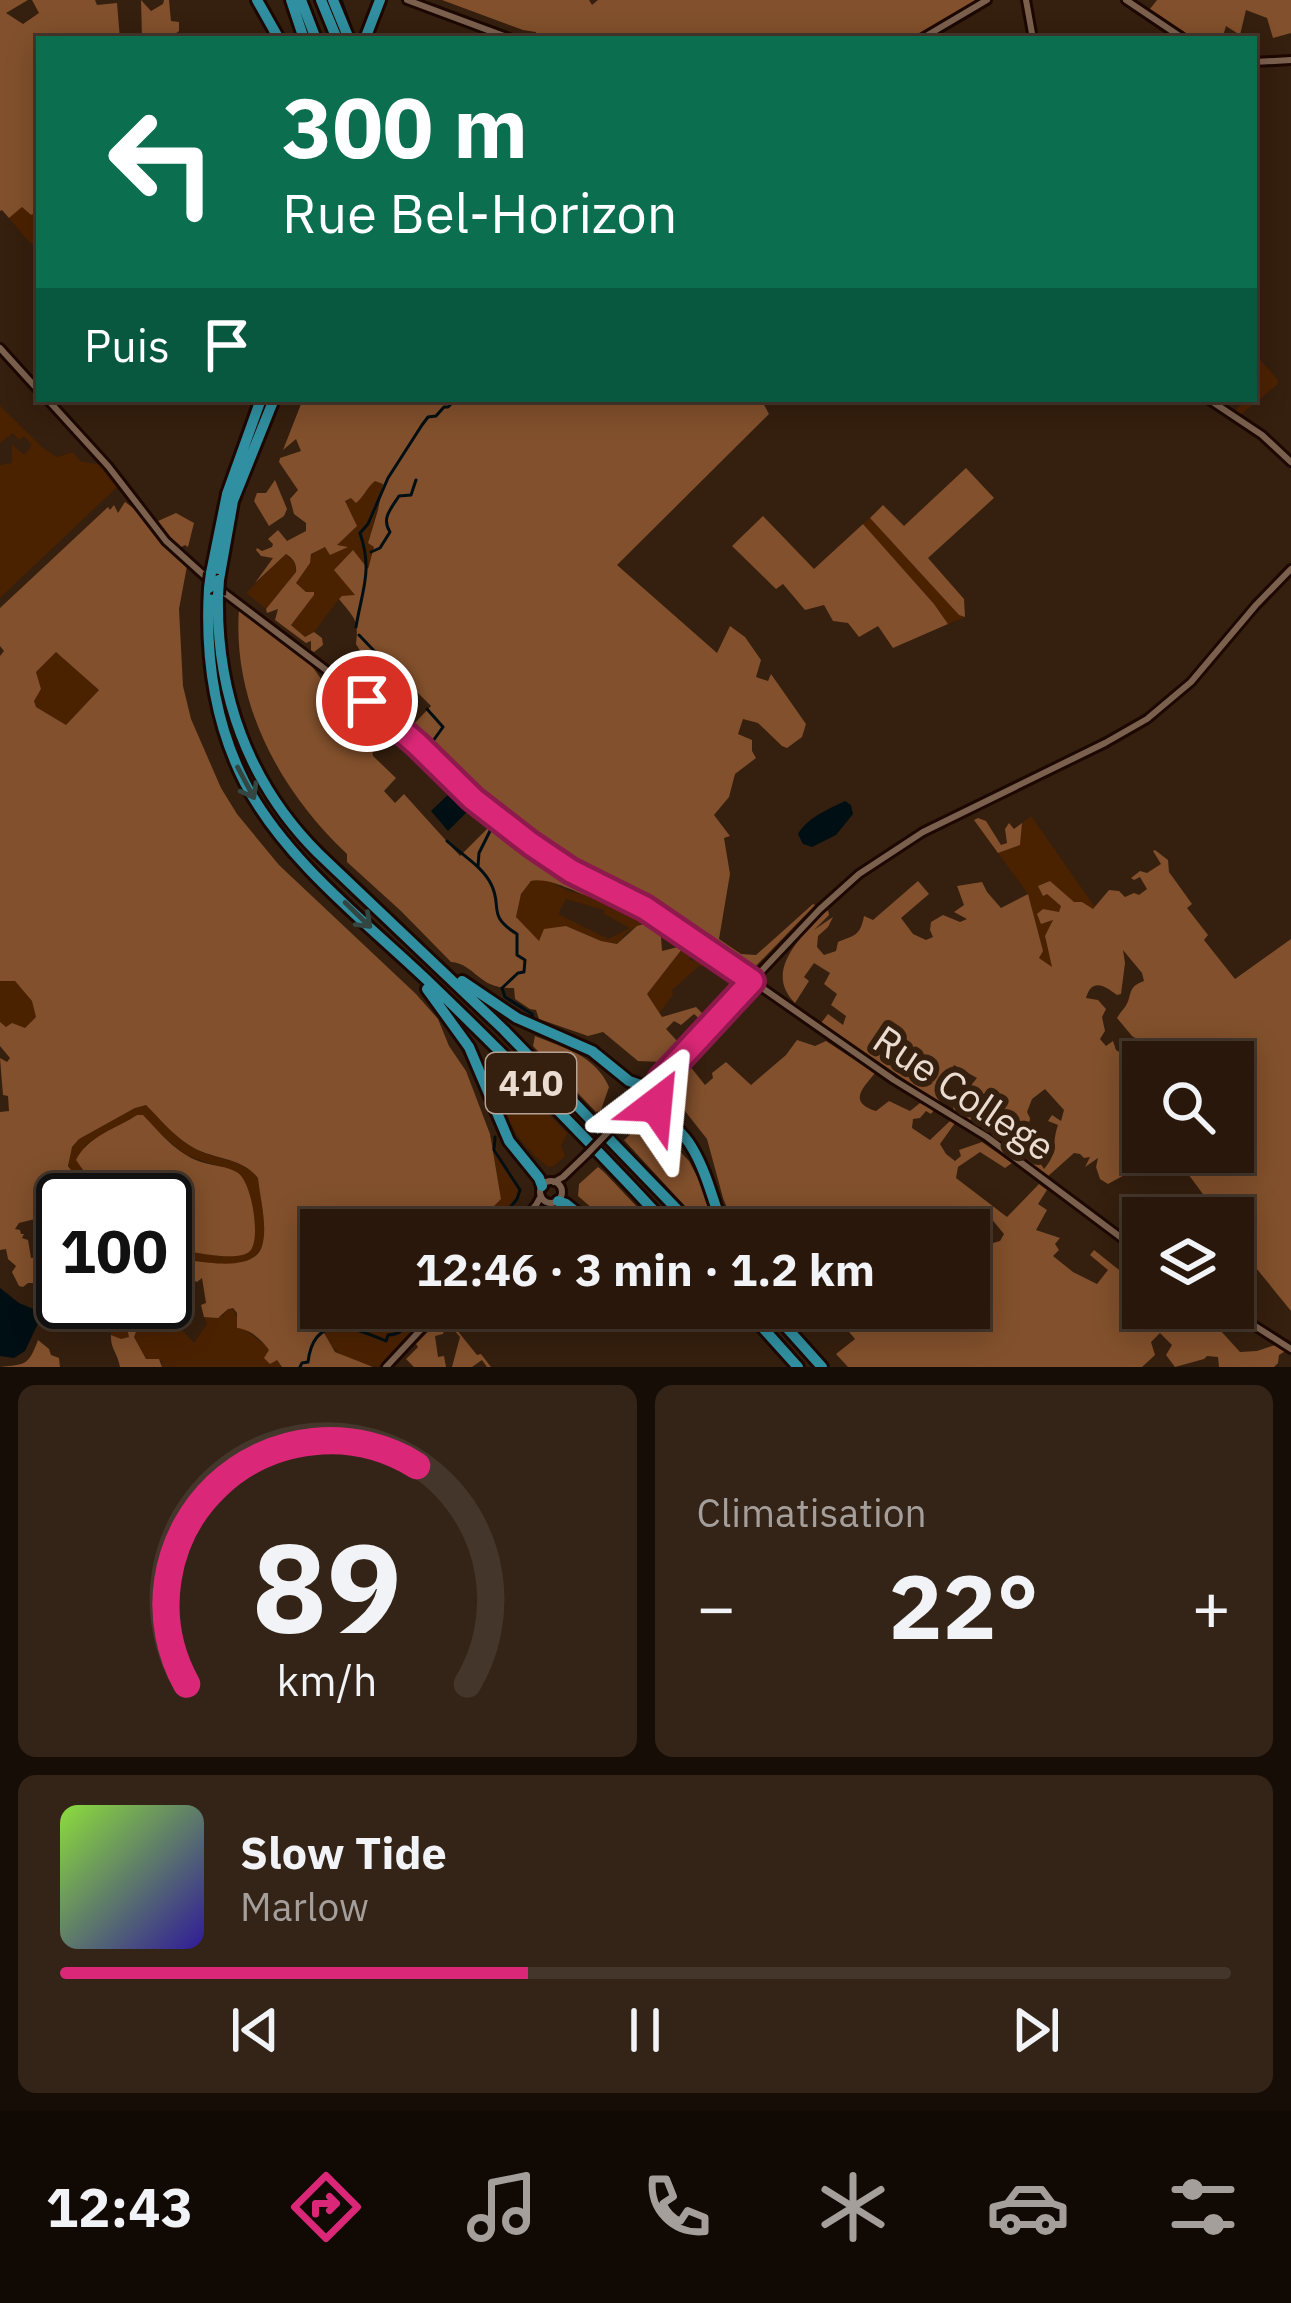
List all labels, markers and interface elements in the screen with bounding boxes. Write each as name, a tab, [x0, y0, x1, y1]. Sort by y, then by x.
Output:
text: 300 m	[282, 72, 528, 181]
icon: left	[84, 84, 240, 240]
text: Rue Bel-Horizon	[282, 178, 677, 248]
icon: arrive	[194, 312, 260, 378]
text: Puis	[84, 316, 170, 374]
pin	[316, 650, 418, 752]
icon: arrive	[334, 668, 400, 734]
one-way arrow	[235, 765, 258, 800]
one-way arrow	[343, 900, 372, 928]
street label: Rue College	[864, 1013, 1065, 1172]
map controls	[1122, 1041, 1254, 1329]
button: search	[1122, 1041, 1254, 1173]
position arrow	[593, 1042, 719, 1168]
road number: 410	[486, 1053, 576, 1113]
speed limit sign: 100	[36, 1173, 192, 1329]
button: layers	[1122, 1197, 1254, 1329]
text: 12:46 · 3 min · 1.2 km	[415, 1240, 875, 1298]
text: Climatisation	[697, 1487, 927, 1538]
text: 89	[252, 1505, 402, 1667]
text: 22°	[889, 1547, 1039, 1664]
text: −	[697, 1563, 736, 1649]
text: +	[1191, 1563, 1231, 1649]
text: km/h	[277, 1652, 378, 1708]
text: Slow Tide	[240, 1823, 447, 1881]
text: Marlow	[240, 1881, 369, 1932]
icon: previous	[222, 1997, 288, 2063]
icon: pause	[612, 1997, 678, 2063]
icon: next	[1003, 1997, 1069, 2063]
icon: directions	[284, 2165, 368, 2249]
icon: music	[460, 2165, 544, 2249]
icon: phone	[635, 2165, 719, 2249]
icon: climate	[811, 2165, 895, 2249]
icon: car	[986, 2165, 1070, 2249]
icon: filters	[1161, 2165, 1245, 2249]
text: 12:43	[46, 2172, 193, 2242]

